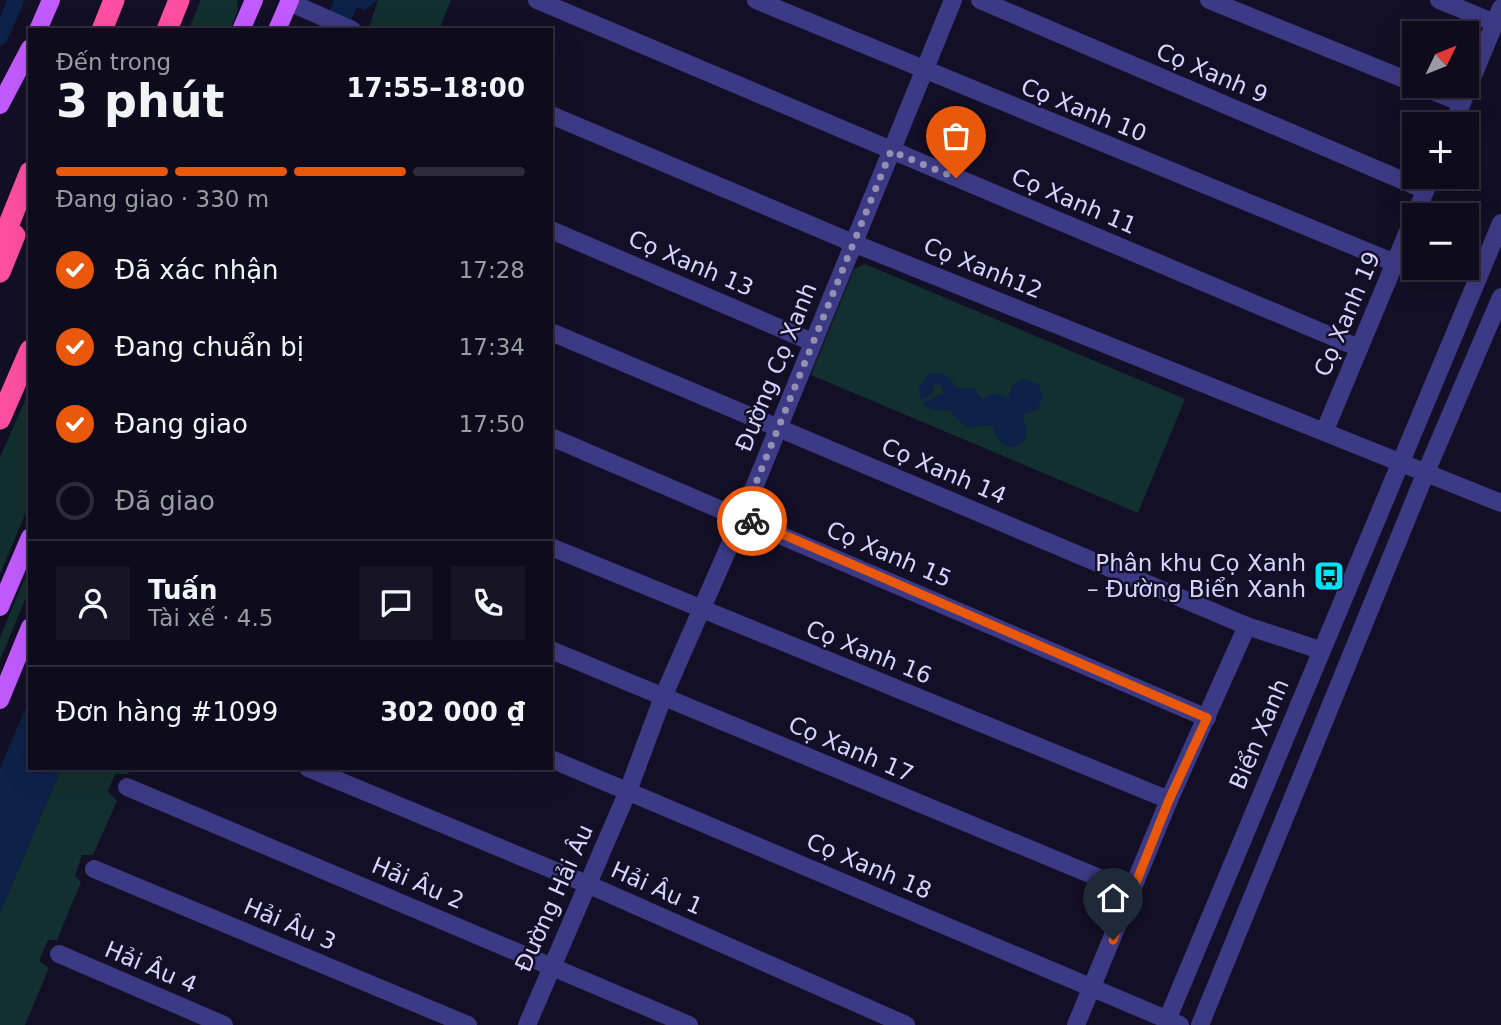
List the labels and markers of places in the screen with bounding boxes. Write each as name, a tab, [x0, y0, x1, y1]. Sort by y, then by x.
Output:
pin	[926, 106, 986, 178]
place label: Phân khu Cọ Xanh – Đường Biển Xanh	[1087, 550, 1306, 602]
bus stop icon: Phân khu Cọ Xanh – Đường Biển Xanh	[1312, 559, 1346, 593]
pin	[1083, 868, 1143, 940]

